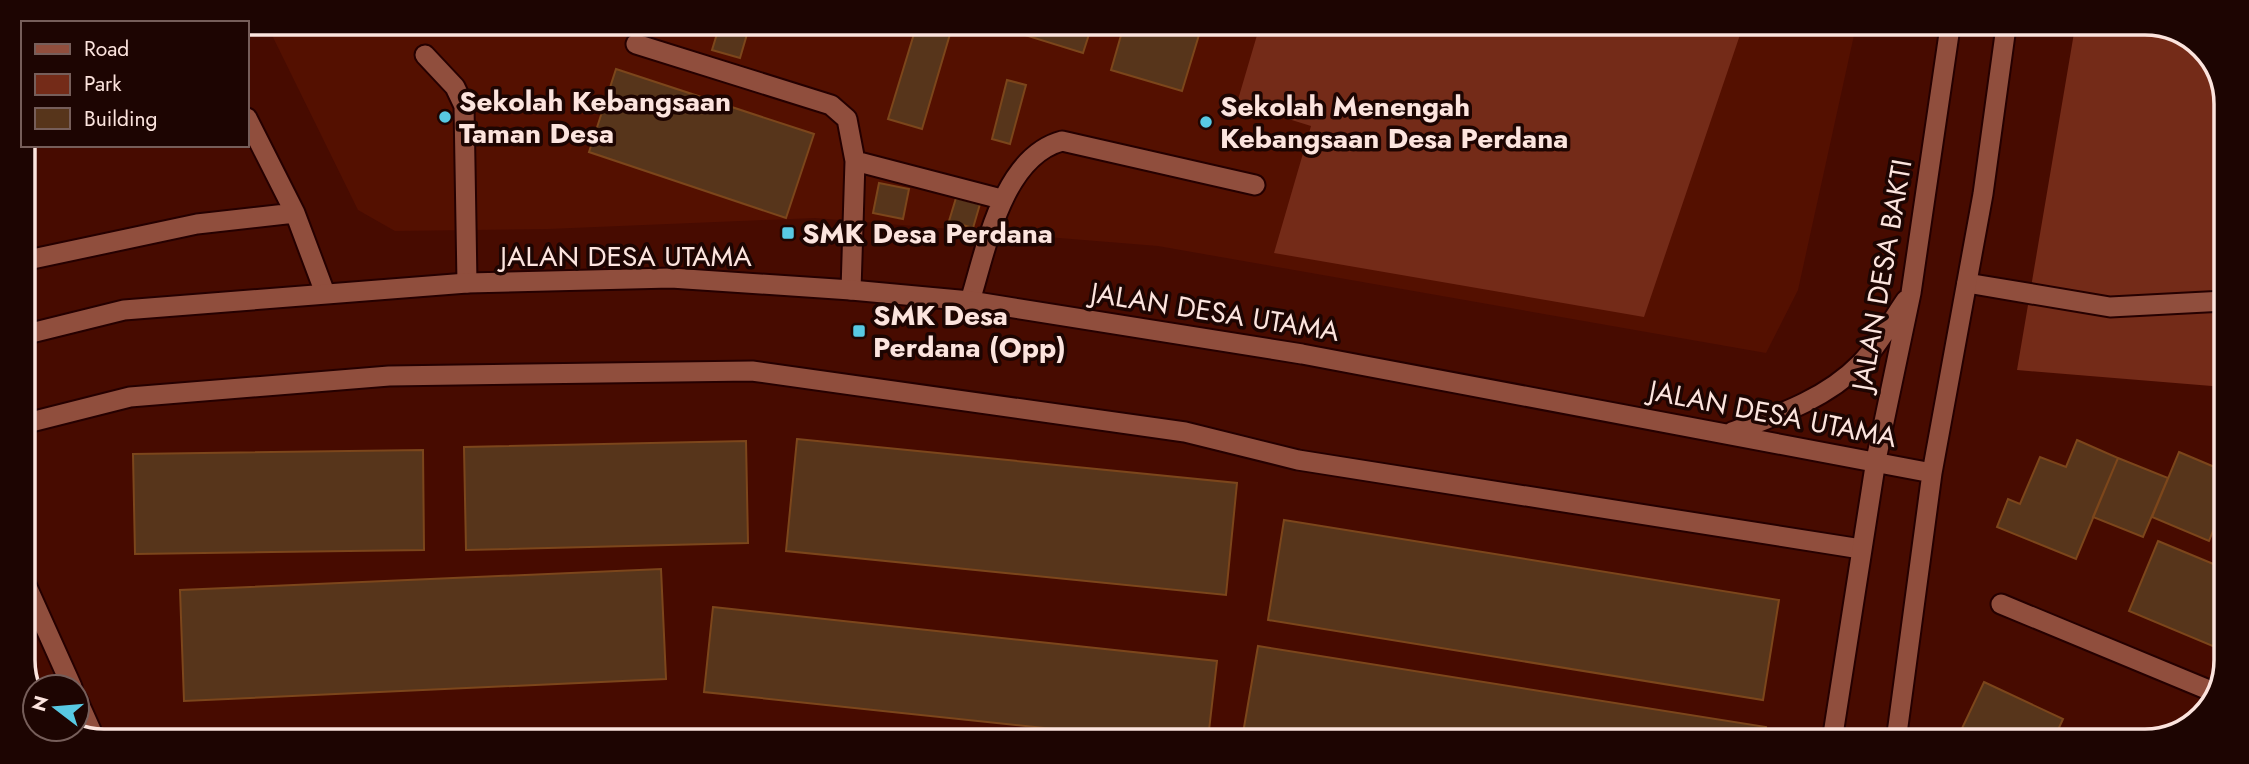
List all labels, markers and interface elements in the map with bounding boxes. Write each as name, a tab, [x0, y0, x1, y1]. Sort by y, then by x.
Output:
legend	[21, 21, 248, 147]
text: Road	[84, 34, 129, 64]
text: Park	[84, 69, 122, 99]
place label: Sekolah Kebangsaan Taman Desa	[459, 81, 731, 154]
place label: Sekolah Menengah Kebangsaan Desa Perdana	[1220, 86, 1568, 159]
text: Building	[84, 104, 157, 134]
marker: Sekolah Kebangsaan Taman Desa	[437, 109, 453, 125]
marker: Sekolah Menengah Kebangsaan Desa Perdana	[1198, 114, 1214, 130]
street label: JALAN DESA BAKTI	[1841, 156, 1923, 398]
place label: SMK Desa Perdana	[802, 213, 1053, 254]
marker: SMK Desa Perdana	[780, 225, 796, 241]
street label: JALAN DESA UTAMA	[496, 236, 752, 277]
street label: JALAN DESA UTAMA	[1084, 271, 1343, 352]
place label: SMK Desa Perdana (Opp)	[873, 295, 1066, 368]
marker: SMK Desa Perdana (Opp)	[851, 323, 867, 339]
street label: JALAN DESA UTAMA	[1642, 369, 1901, 458]
north arrow	[21, 673, 91, 743]
text: N	[25, 692, 55, 714]

